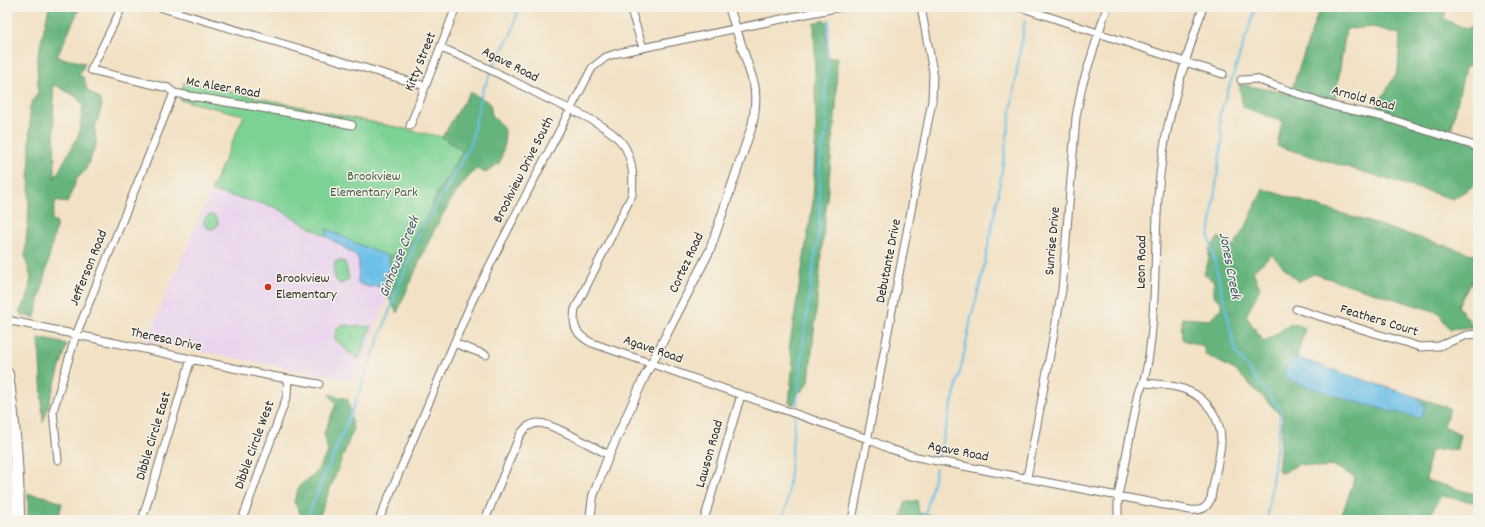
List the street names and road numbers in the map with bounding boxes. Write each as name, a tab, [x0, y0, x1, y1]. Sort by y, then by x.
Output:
street label: Kitty Street	[400, 29, 442, 95]
street label: Agave Road	[478, 42, 542, 88]
street label: Mc Aleer Road	[184, 72, 262, 104]
street label: Arnold Road	[1329, 81, 1397, 117]
street label: Brookview Drive South	[489, 113, 559, 227]
street label: Sunrise Drive	[1040, 206, 1066, 276]
street label: Debutante Drive	[871, 217, 907, 305]
street label: Jefferson Road	[65, 227, 113, 309]
street label: Cortez Road	[664, 230, 710, 296]
street label: Leon Road	[1132, 235, 1152, 289]
street label: Feathers Court	[1338, 300, 1420, 342]
street label: Theresa Drive	[129, 323, 203, 357]
street label: Agave Road	[621, 330, 685, 370]
street label: Dibble Circle East	[131, 389, 177, 483]
street label: Dibble Circle West	[230, 398, 280, 492]
street label: Lawson Road	[691, 418, 729, 490]
street label: Agave Road	[926, 436, 990, 468]

